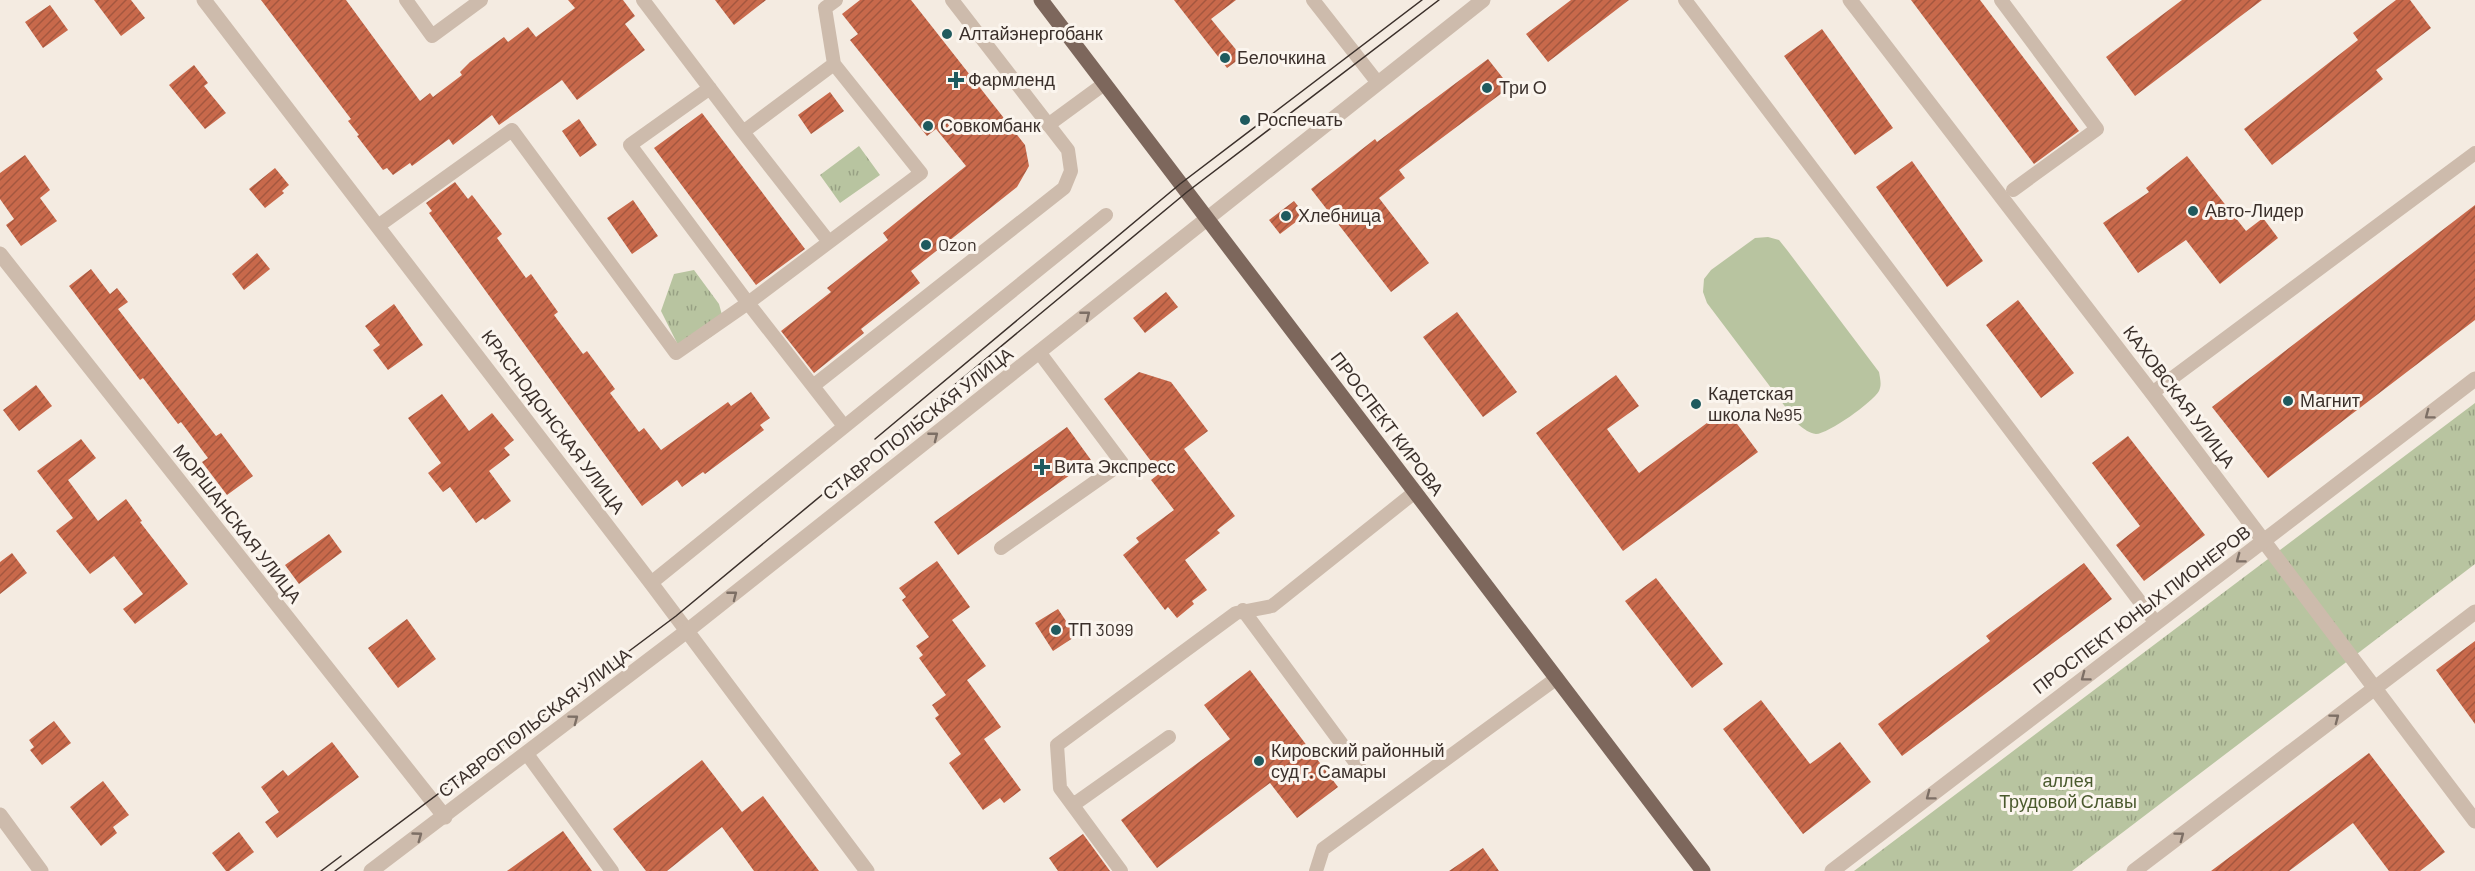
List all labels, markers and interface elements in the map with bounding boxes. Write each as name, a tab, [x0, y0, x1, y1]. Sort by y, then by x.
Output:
place label: Алтайэнергобанк	[959, 22, 1103, 44]
marker: Алтайэнергобанк	[940, 27, 954, 41]
place label: Белочкина	[1237, 46, 1327, 68]
marker: Белочкина	[1218, 51, 1232, 65]
place label: Фармленд	[968, 68, 1056, 90]
marker: Фармленд	[949, 73, 963, 87]
place label: Три О	[1499, 76, 1547, 98]
marker: Три О	[1480, 81, 1494, 95]
place label: Роспечать	[1257, 108, 1343, 130]
marker: Роспечать	[1238, 113, 1252, 127]
place label: Совкомбанк	[940, 114, 1041, 136]
marker: Совкомбанк	[921, 119, 935, 133]
place label: Авто-Лидер	[2205, 199, 2304, 221]
place label: Хлебница	[1298, 204, 1382, 226]
marker: Авто-Лидер	[2186, 204, 2200, 218]
marker: Хлебница	[1279, 209, 1293, 223]
place label: Ozon	[938, 233, 977, 255]
marker: Ozon	[919, 238, 933, 252]
one-way arrow	[1079, 311, 1090, 322]
street label: КАХОВСКАЯ УЛИЦА	[2119, 321, 2240, 472]
street label: КРАСНОДОНСКАЯ УЛИЦА	[477, 325, 630, 518]
street label: СТАВРОПОЛЬСКАЯ УЛИЦА	[818, 342, 1017, 504]
street label: ПРОСПЕКТ КИРОВА	[1327, 347, 1449, 500]
place label: Кадетская школа №95	[1708, 382, 1802, 425]
place label: Магнит	[2300, 389, 2360, 411]
marker: Магнит	[2281, 394, 2295, 408]
marker: Кадетская школа №95	[1689, 397, 1703, 411]
one-way arrow	[2424, 408, 2435, 419]
one-way arrow	[927, 432, 938, 443]
street label: МОРШАНСКАЯ УЛИЦА	[169, 440, 307, 607]
place label: Вита Экспресс	[1054, 455, 1176, 477]
marker: Вита Экспресс	[1035, 460, 1049, 474]
street label: ПРОСПЕКТ ЮНЫХ ПИОНЕРОВ	[2028, 520, 2255, 698]
one-way arrow	[2236, 551, 2247, 562]
one-way arrow	[726, 591, 737, 602]
place label: ТП 3099	[1068, 618, 1134, 640]
marker: ТП 3099	[1049, 623, 1063, 637]
street label: СТАВРОПОЛЬСКАЯ УЛИЦА	[434, 643, 635, 802]
one-way arrow	[2081, 670, 2092, 681]
one-way arrow	[2329, 714, 2340, 725]
one-way arrow	[567, 715, 578, 726]
place label: Кировский районный суд г. Самары	[1271, 739, 1444, 782]
marker: Кировский районный суд г. Самары	[1252, 754, 1266, 768]
park label: аллея Трудовой Славы	[1999, 769, 2137, 812]
one-way arrow	[1926, 788, 1937, 799]
one-way arrow	[2173, 832, 2184, 843]
one-way arrow	[412, 833, 423, 844]

